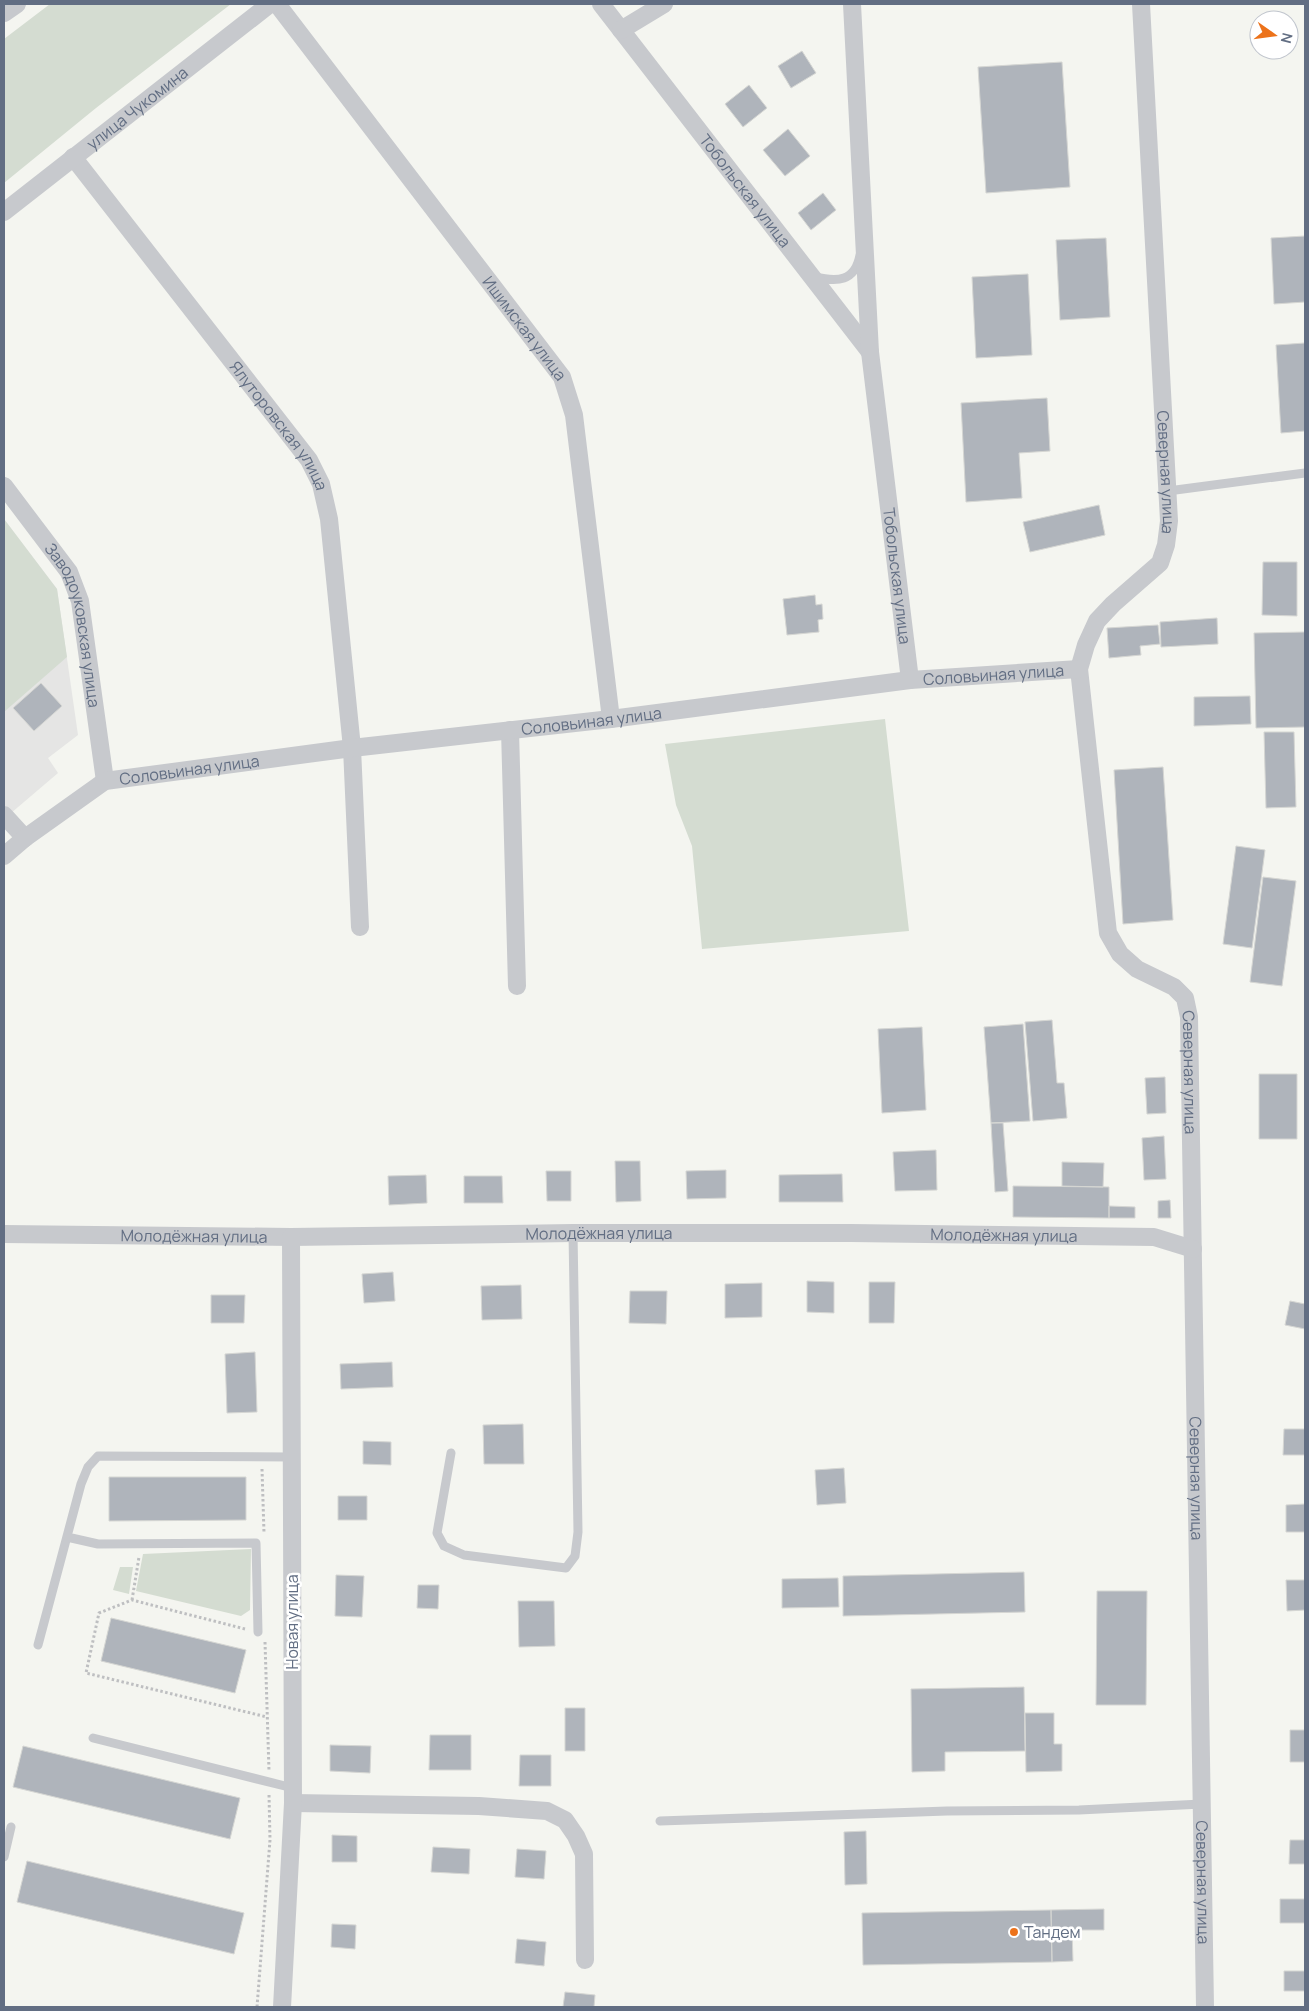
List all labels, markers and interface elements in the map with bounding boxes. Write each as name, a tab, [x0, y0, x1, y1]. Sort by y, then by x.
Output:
north arrow	[1249, 10, 1299, 60]
text: N	[1277, 31, 1298, 45]
street label: улица Чукомина	[82, 61, 192, 154]
street label: Тобольская улица	[695, 130, 796, 252]
street label: Ишимская улица	[478, 271, 572, 385]
street label: Ялуторовская улица	[225, 356, 333, 492]
street label: Северная улица	[1152, 410, 1180, 535]
street label: Тобольская улица	[878, 506, 917, 645]
street label: Заводоуковская улица	[40, 538, 106, 709]
street label: Соловьиная улица	[922, 659, 1065, 690]
street label: Соловьиная улица	[520, 702, 663, 740]
street label: Соловьиная улица	[118, 749, 261, 790]
street label: Северная улица	[1177, 1008, 1202, 1135]
street label: Молодёжная улица	[525, 1222, 672, 1245]
street label: Молодёжная улица	[930, 1223, 1078, 1247]
street label: Молодёжная улица	[120, 1224, 268, 1248]
street label: Северная улица	[1184, 1416, 1208, 1540]
street label: Новая улица	[281, 1574, 303, 1670]
street label: Северная улица	[1191, 1820, 1215, 1944]
place label: Тандем	[1024, 1921, 1081, 1943]
marker: Тандем	[1008, 1926, 1020, 1938]

